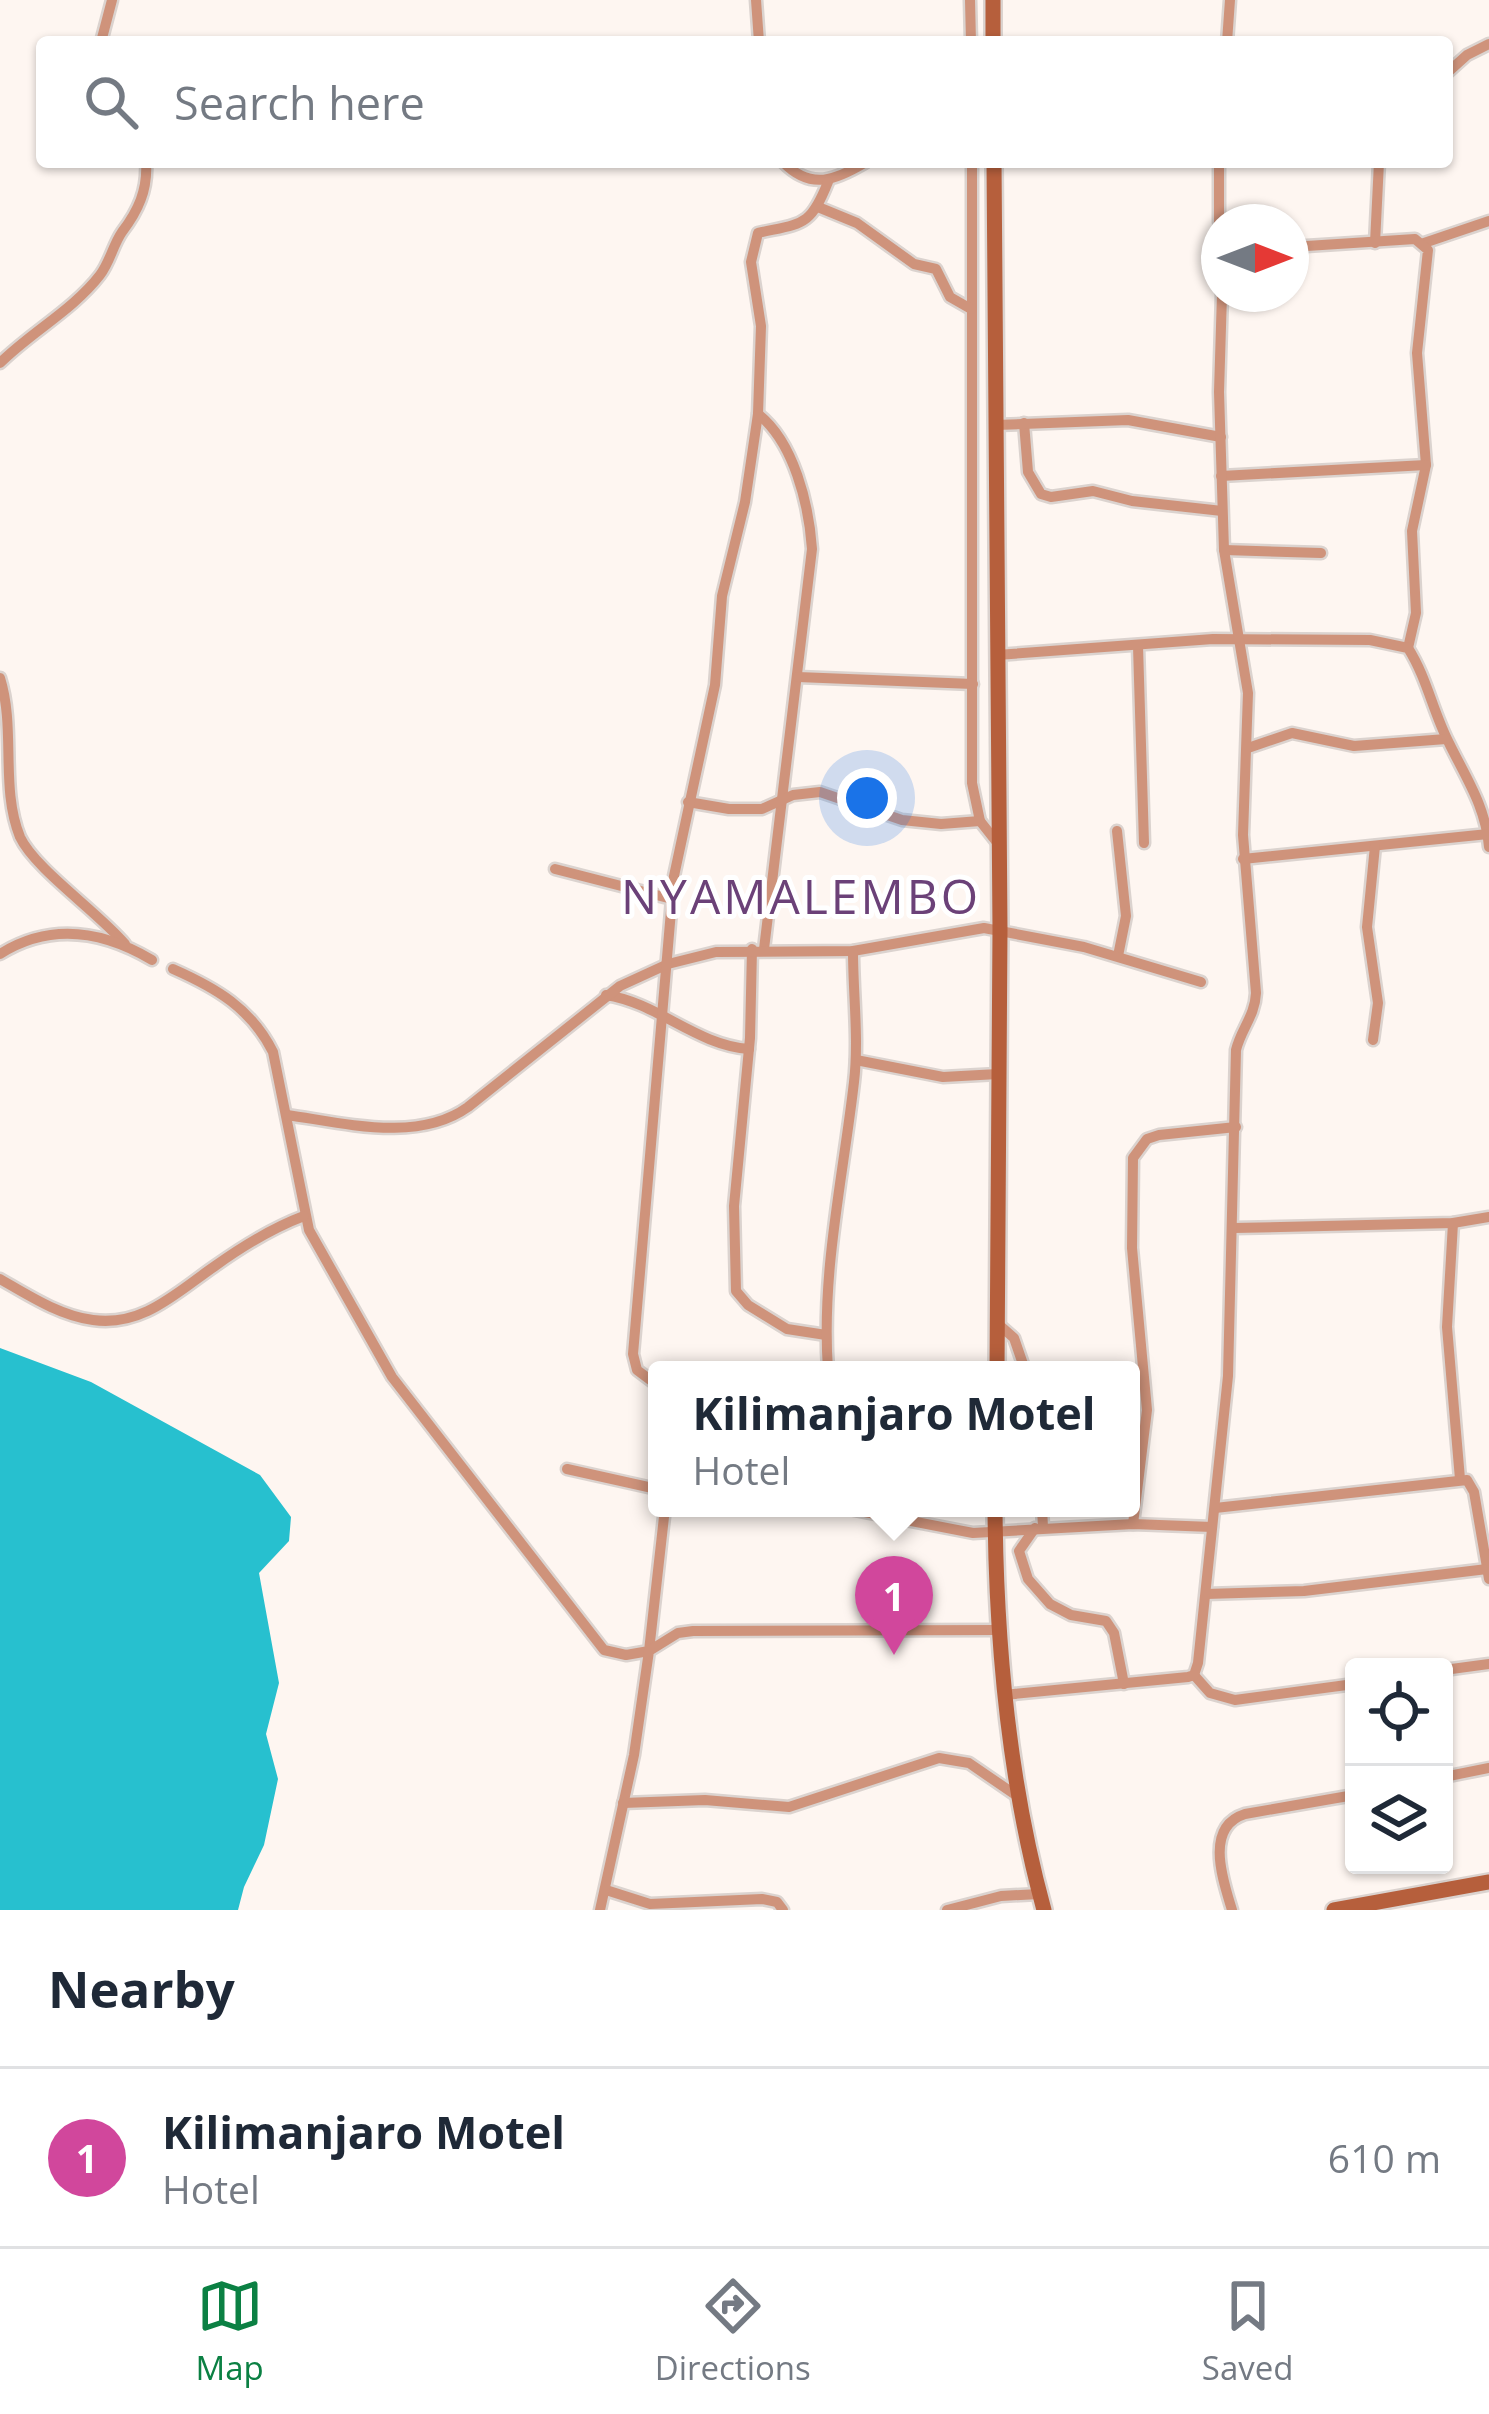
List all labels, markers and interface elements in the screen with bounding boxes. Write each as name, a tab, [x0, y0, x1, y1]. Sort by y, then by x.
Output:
search box	[36, 36, 1453, 168]
icon: search	[78, 69, 144, 135]
text: Search here	[174, 72, 425, 133]
north arrow	[1201, 204, 1309, 312]
your location	[837, 768, 897, 828]
district label: NYAMALEMBO	[621, 863, 981, 928]
popup	[648, 1361, 1140, 1517]
text: Kilimanjaro Motel	[692, 1382, 1096, 1443]
text: Hotel	[692, 1443, 790, 1496]
pin: 1	[855, 1556, 933, 1655]
map controls	[1345, 1658, 1453, 1874]
button: locate	[1345, 1658, 1453, 1766]
button: layers	[1345, 1766, 1453, 1874]
text: Nearby	[48, 1953, 235, 2023]
text: Kilimanjaro Motel	[162, 2101, 565, 2162]
text: 1	[76, 2131, 98, 2184]
text: 610 m	[1328, 2131, 1441, 2184]
text: Hotel	[162, 2162, 260, 2215]
tab: Map	[196, 2273, 264, 2390]
tab: Directions	[655, 2273, 811, 2390]
tab: Saved	[1202, 2273, 1293, 2390]

